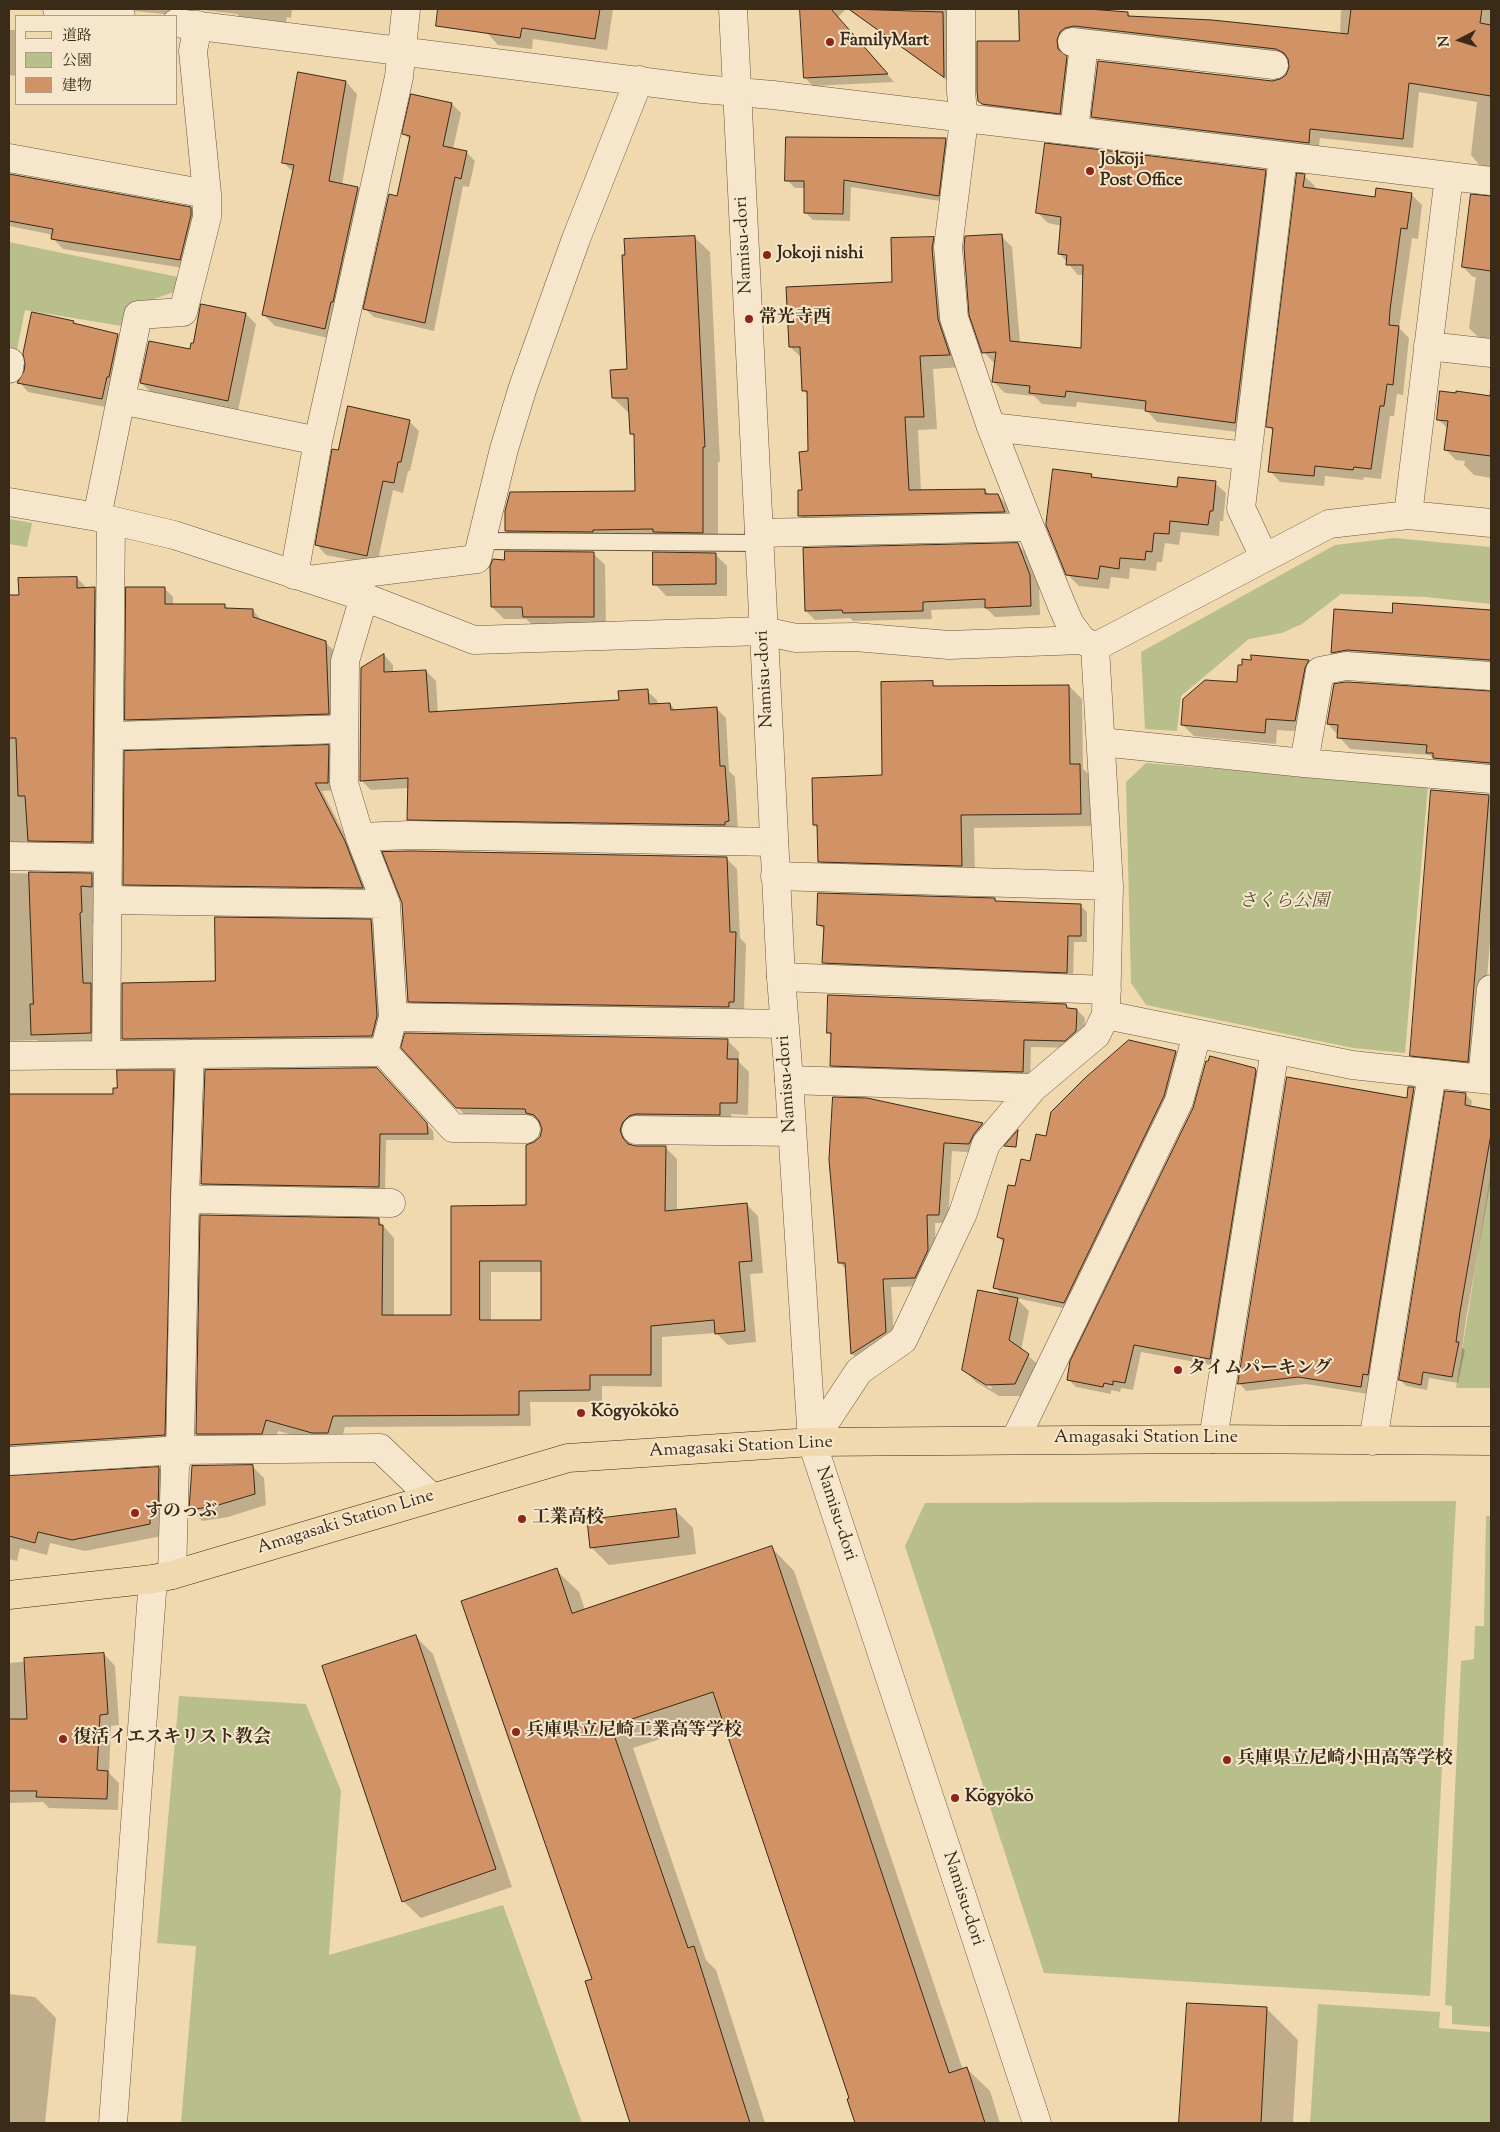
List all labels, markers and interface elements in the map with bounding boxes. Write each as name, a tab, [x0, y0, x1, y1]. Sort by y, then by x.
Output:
legend	[15, 15, 178, 105]
north arrow	[1435, 15, 1485, 65]
text: 道路	[62, 26, 92, 47]
place label: FamilyMart	[840, 31, 929, 53]
text: N	[1435, 35, 1456, 48]
marker: FamilyMart	[824, 36, 836, 48]
text: 公園	[62, 51, 92, 72]
text: 建物	[62, 76, 92, 97]
place label: Jokoji Post Office	[1100, 150, 1183, 192]
marker: Jokoji Post Office	[1084, 165, 1096, 177]
street label: Namisu-dori	[732, 196, 758, 294]
place label: Jokoji nishi	[777, 244, 864, 266]
marker: Jokoji nishi	[761, 249, 773, 261]
place label: 常光寺西	[759, 308, 831, 330]
marker: 常光寺西	[743, 313, 755, 325]
street label: Namisu-dori	[753, 630, 779, 728]
park label: さくら公園	[1239, 892, 1329, 914]
street label: Namisu-dori	[774, 1034, 802, 1134]
place label: タイムパーキング	[1188, 1359, 1332, 1381]
marker: タイムパーキング	[1172, 1364, 1184, 1376]
place label: Kōgyōkōkō	[591, 1402, 679, 1424]
marker: Kōgyōkōkō	[575, 1407, 587, 1419]
street label: Amagasaki Station Line	[1054, 1428, 1238, 1450]
street label: Amagasaki Station Line	[649, 1432, 833, 1464]
street label: Namisu-dori	[810, 1464, 860, 1564]
street label: Amagasaki Station Line	[255, 1486, 437, 1560]
place label: すのっぶ	[145, 1502, 217, 1524]
marker: すのっぶ	[129, 1507, 141, 1519]
place label: 工業高校	[532, 1508, 604, 1530]
marker: 工業高校	[516, 1513, 528, 1525]
place label: 兵庫県立尼崎工業高等学校	[526, 1721, 742, 1743]
marker: 兵庫県立尼崎工業高等学校	[510, 1726, 522, 1738]
place label: 復活イエスキリスト教会	[73, 1728, 271, 1750]
marker: 復活イエスキリスト教会	[57, 1733, 69, 1745]
place label: 兵庫県立尼崎小田高等学校	[1237, 1749, 1453, 1771]
marker: 兵庫県立尼崎小田高等学校	[1221, 1754, 1233, 1766]
place label: Kōgyōkō	[965, 1787, 1034, 1809]
marker: Kōgyōkō	[949, 1792, 961, 1804]
street label: Namisu-dori	[937, 1849, 987, 1949]

